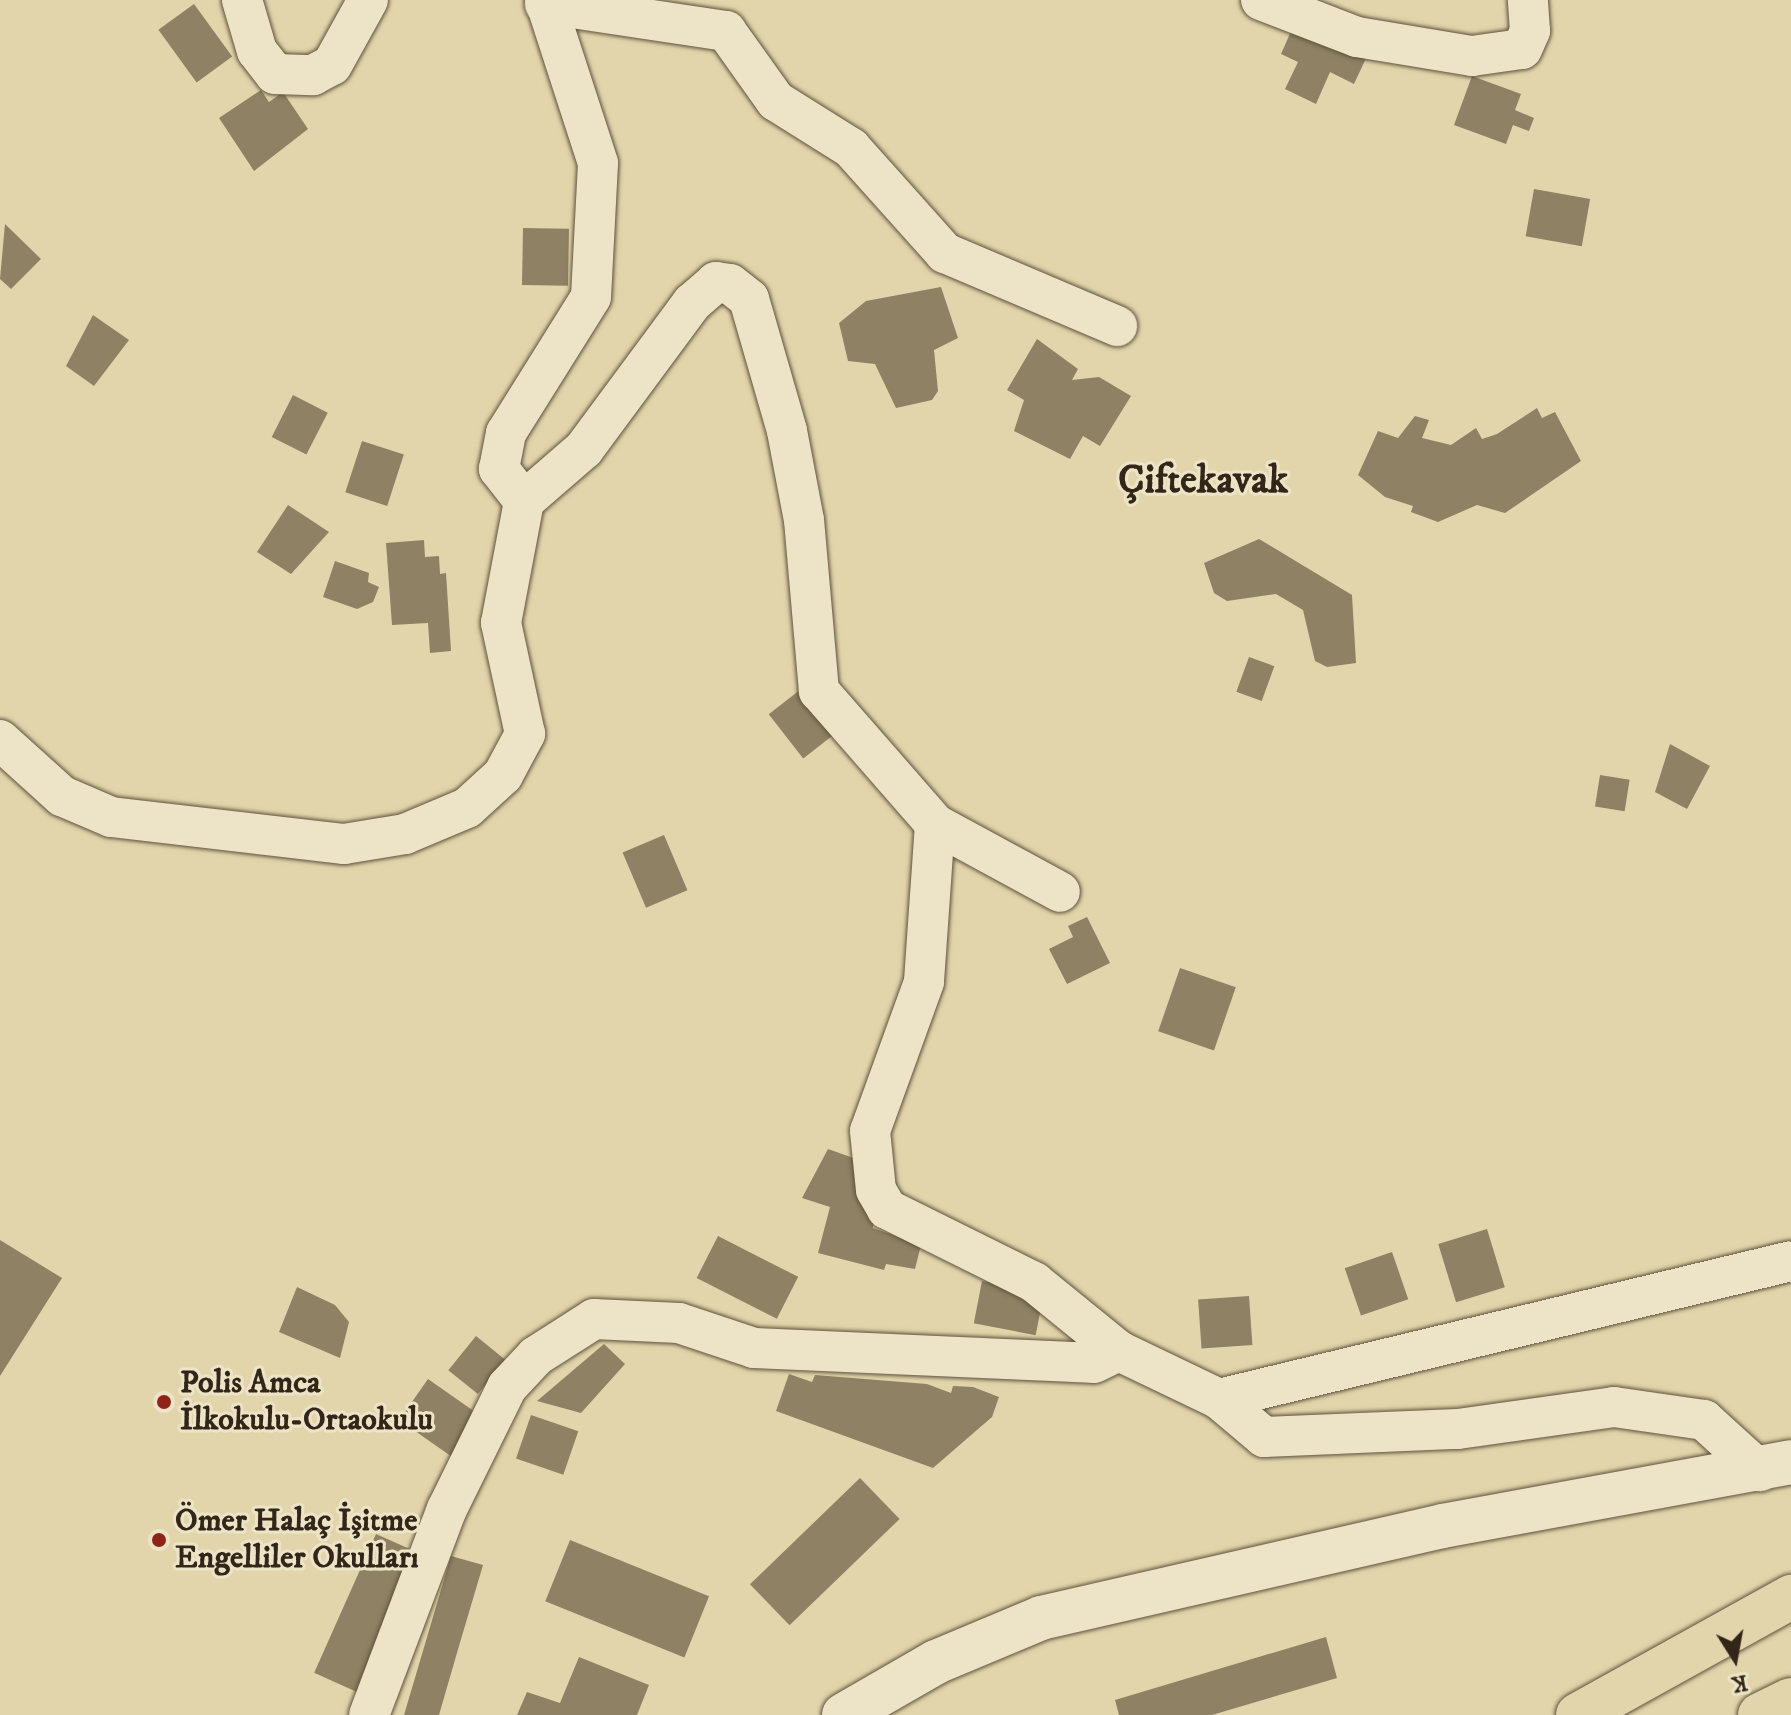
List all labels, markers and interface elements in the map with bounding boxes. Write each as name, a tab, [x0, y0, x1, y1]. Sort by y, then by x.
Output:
district label: Çiftekavak	[1118, 457, 1288, 505]
place label: Polis Amca İlkokulu-Ortaokulu	[180, 1365, 433, 1440]
marker: Polis Amca İlkokulu-Ortaokulu	[155, 1393, 173, 1411]
place label: Ömer Halaç İşitme Engelliler Okulları	[175, 1503, 419, 1578]
marker: Ömer Halaç İşitme Engelliler Okulları	[150, 1531, 168, 1549]
north arrow	[1695, 1619, 1775, 1699]
text: K	[1730, 1668, 1750, 1698]

